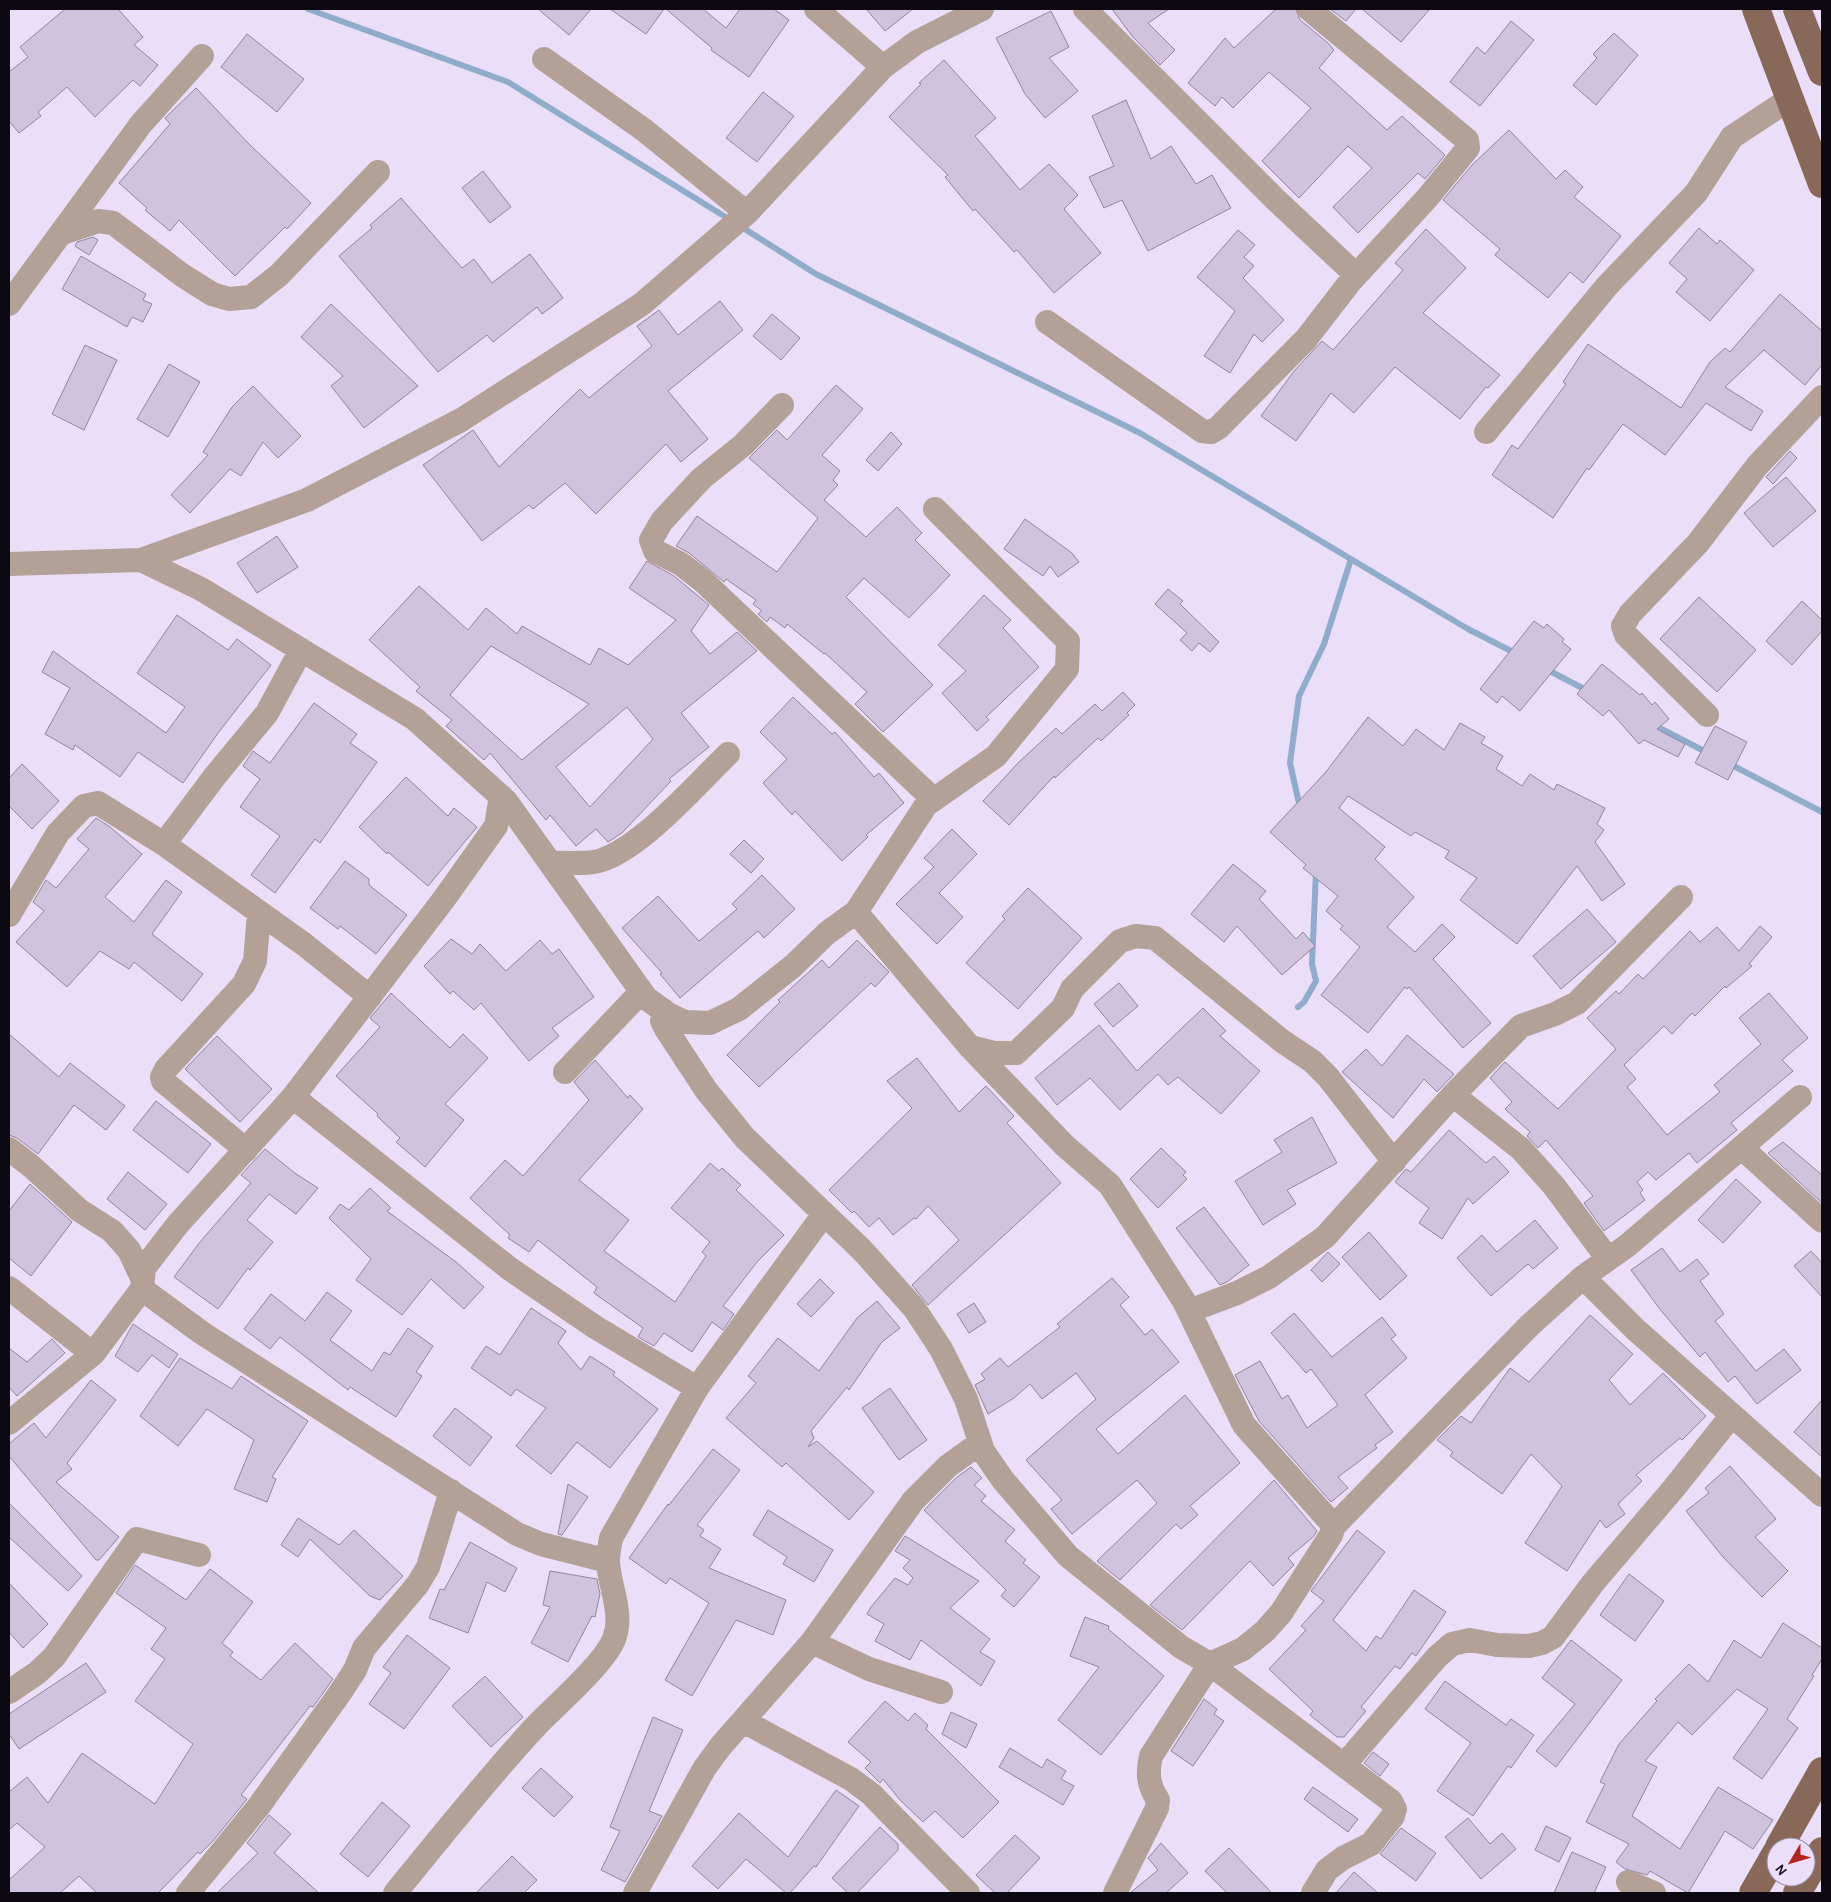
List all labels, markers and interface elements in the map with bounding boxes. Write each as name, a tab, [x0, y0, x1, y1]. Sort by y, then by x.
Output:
north arrow	[1766, 1837, 1816, 1887]
text: N	[1771, 1861, 1791, 1879]

